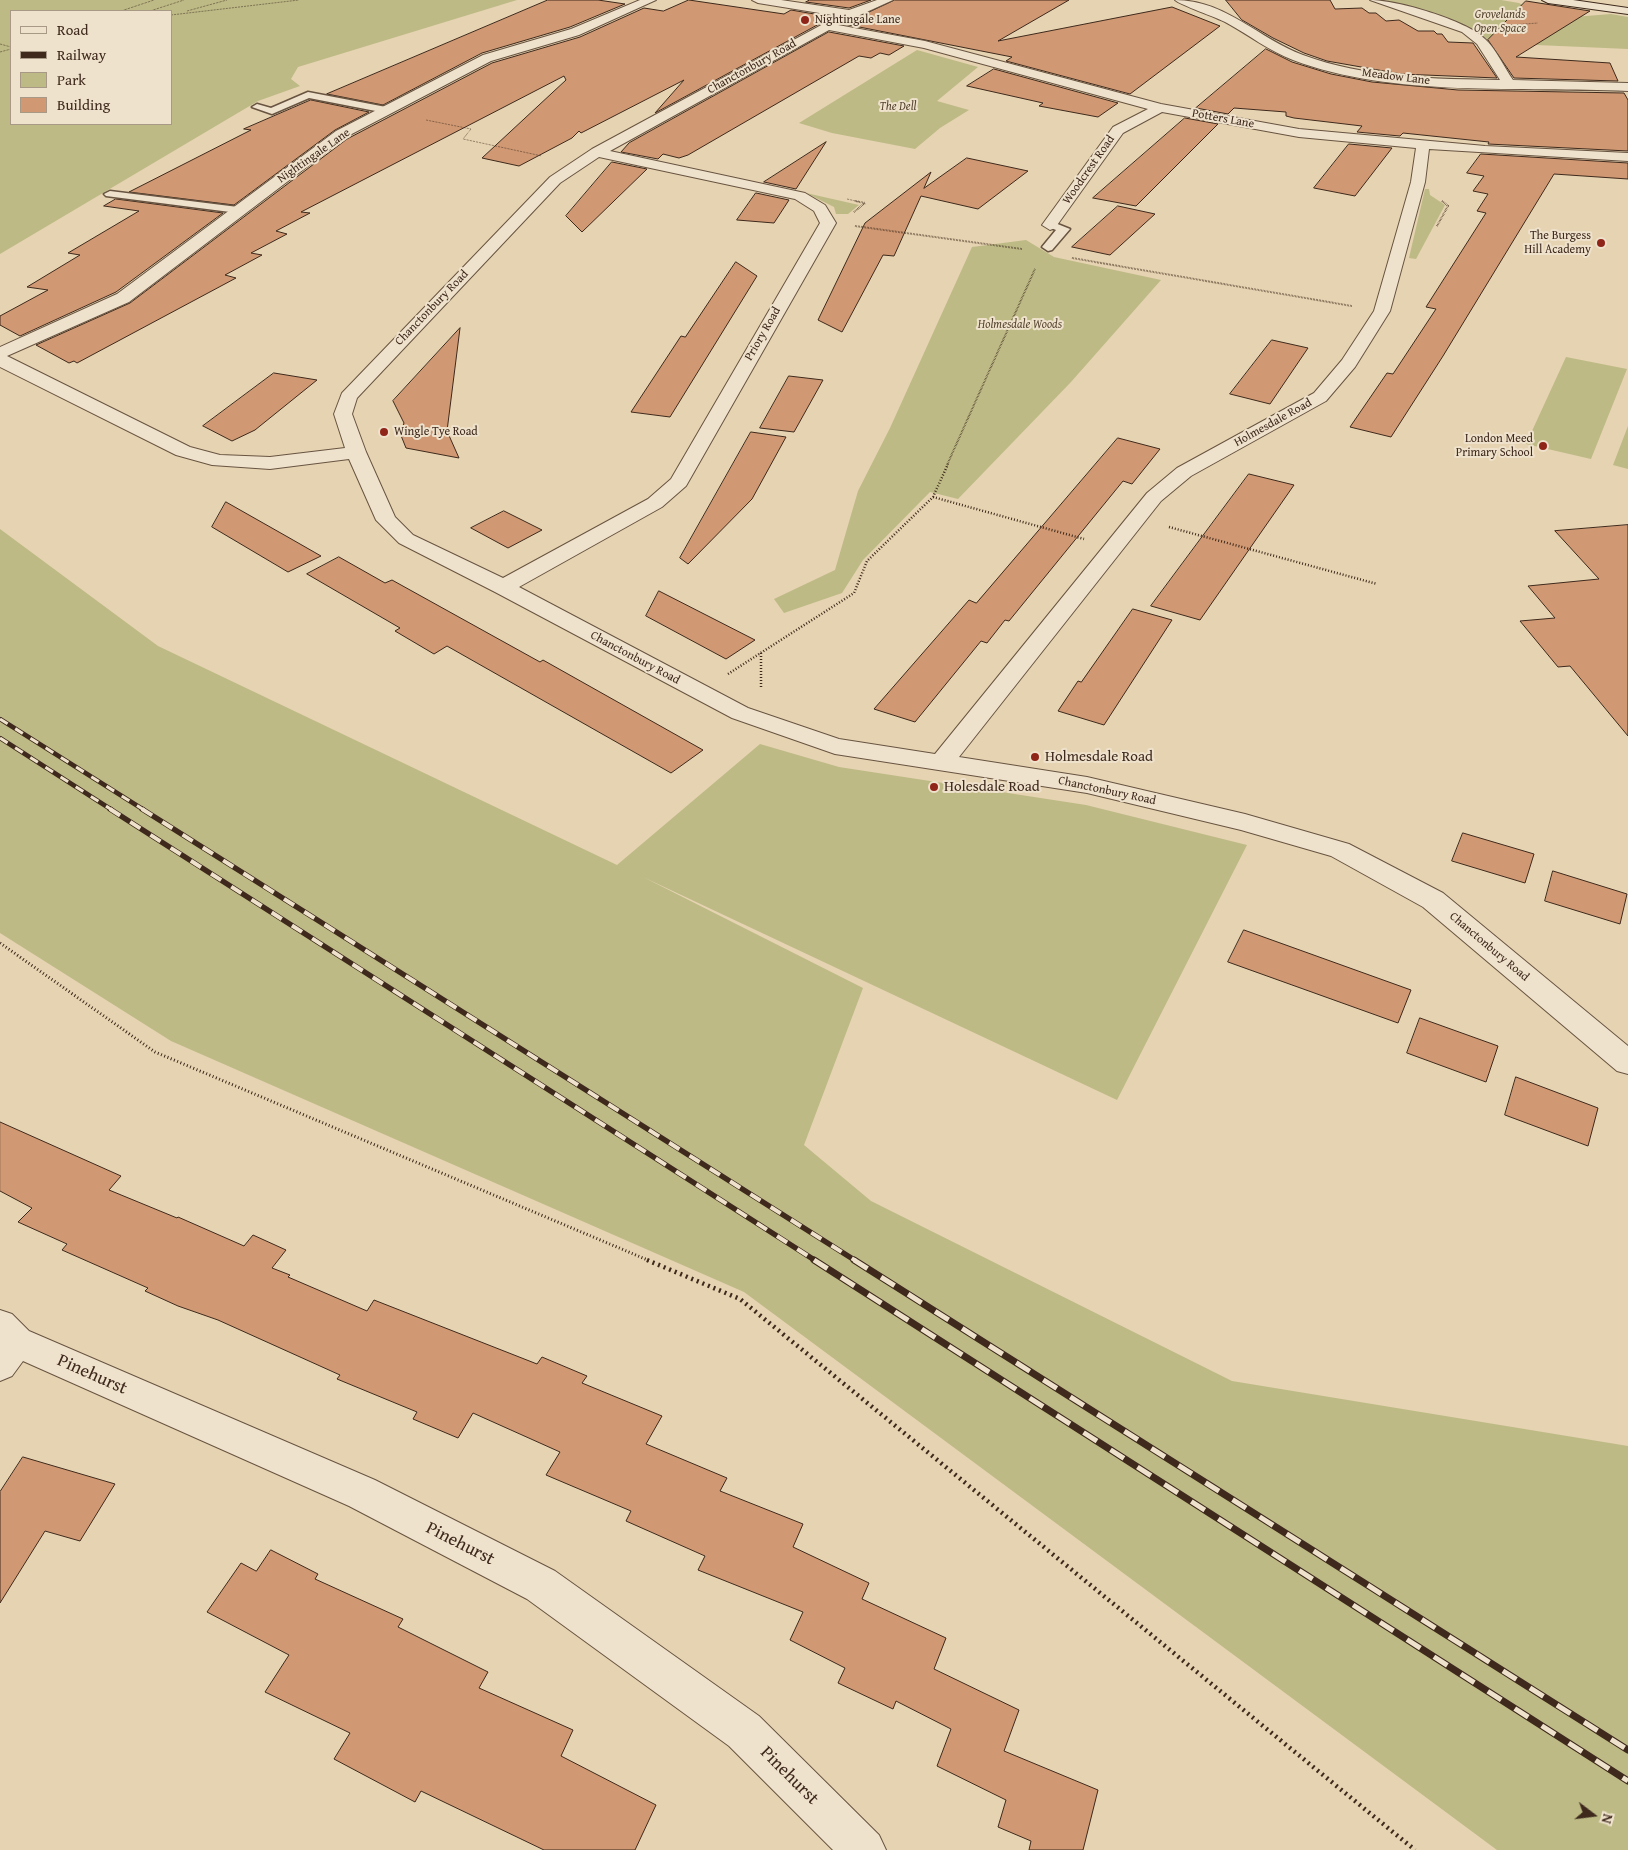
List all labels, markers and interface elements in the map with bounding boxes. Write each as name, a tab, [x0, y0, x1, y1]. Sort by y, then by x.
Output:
park label: Grovelands Open Space	[1474, 8, 1526, 36]
legend	[10, 10, 172, 125]
place label: Nightingale Lane	[815, 13, 900, 27]
marker: Nightingale Lane	[799, 14, 811, 26]
text: Road	[57, 19, 88, 40]
street label: Chanctonbury Road	[705, 37, 799, 97]
text: Railway	[57, 44, 106, 65]
street label: Meadow Lane	[1361, 66, 1431, 88]
text: Park	[57, 69, 86, 90]
text: Building	[57, 94, 110, 115]
park label: The Dell	[879, 100, 917, 114]
street label: Potters Lane	[1191, 106, 1255, 132]
street label: Nightingale Lane	[275, 126, 353, 186]
street label: Woodcrest Road	[1060, 133, 1118, 207]
place label: The Burgess Hill Academy	[1524, 229, 1591, 257]
marker: The Burgess Hill Academy	[1595, 237, 1607, 249]
street label: Chanctonbury Road	[392, 267, 472, 349]
street label: Priory Road	[742, 305, 784, 363]
park label: Holmesdale Woods	[978, 318, 1062, 332]
street label: Holmesdale Road	[1232, 396, 1314, 450]
place label: Wingle Tye Road	[394, 425, 478, 439]
marker: Wingle Tye Road	[378, 426, 390, 438]
place label: London Meed Primary School	[1456, 432, 1533, 460]
marker: London Meed Primary School	[1537, 440, 1549, 452]
street label: Chanctonbury Road	[588, 628, 682, 688]
place label: Holmesdale Road	[1045, 748, 1153, 766]
marker: Holmesdale Road	[1029, 751, 1041, 763]
street label: Chanctonbury Road	[1057, 774, 1157, 808]
place label: Holesdale Road	[944, 778, 1040, 796]
marker: Holesdale Road	[928, 781, 940, 793]
street label: Chanctonbury Road	[1446, 910, 1532, 984]
street label: Pinehurst	[54, 1350, 130, 1400]
street label: Pinehurst	[422, 1518, 498, 1570]
street label: Pinehurst	[755, 1742, 823, 1810]
north arrow	[1568, 1790, 1618, 1840]
text: N	[1597, 1812, 1618, 1826]

